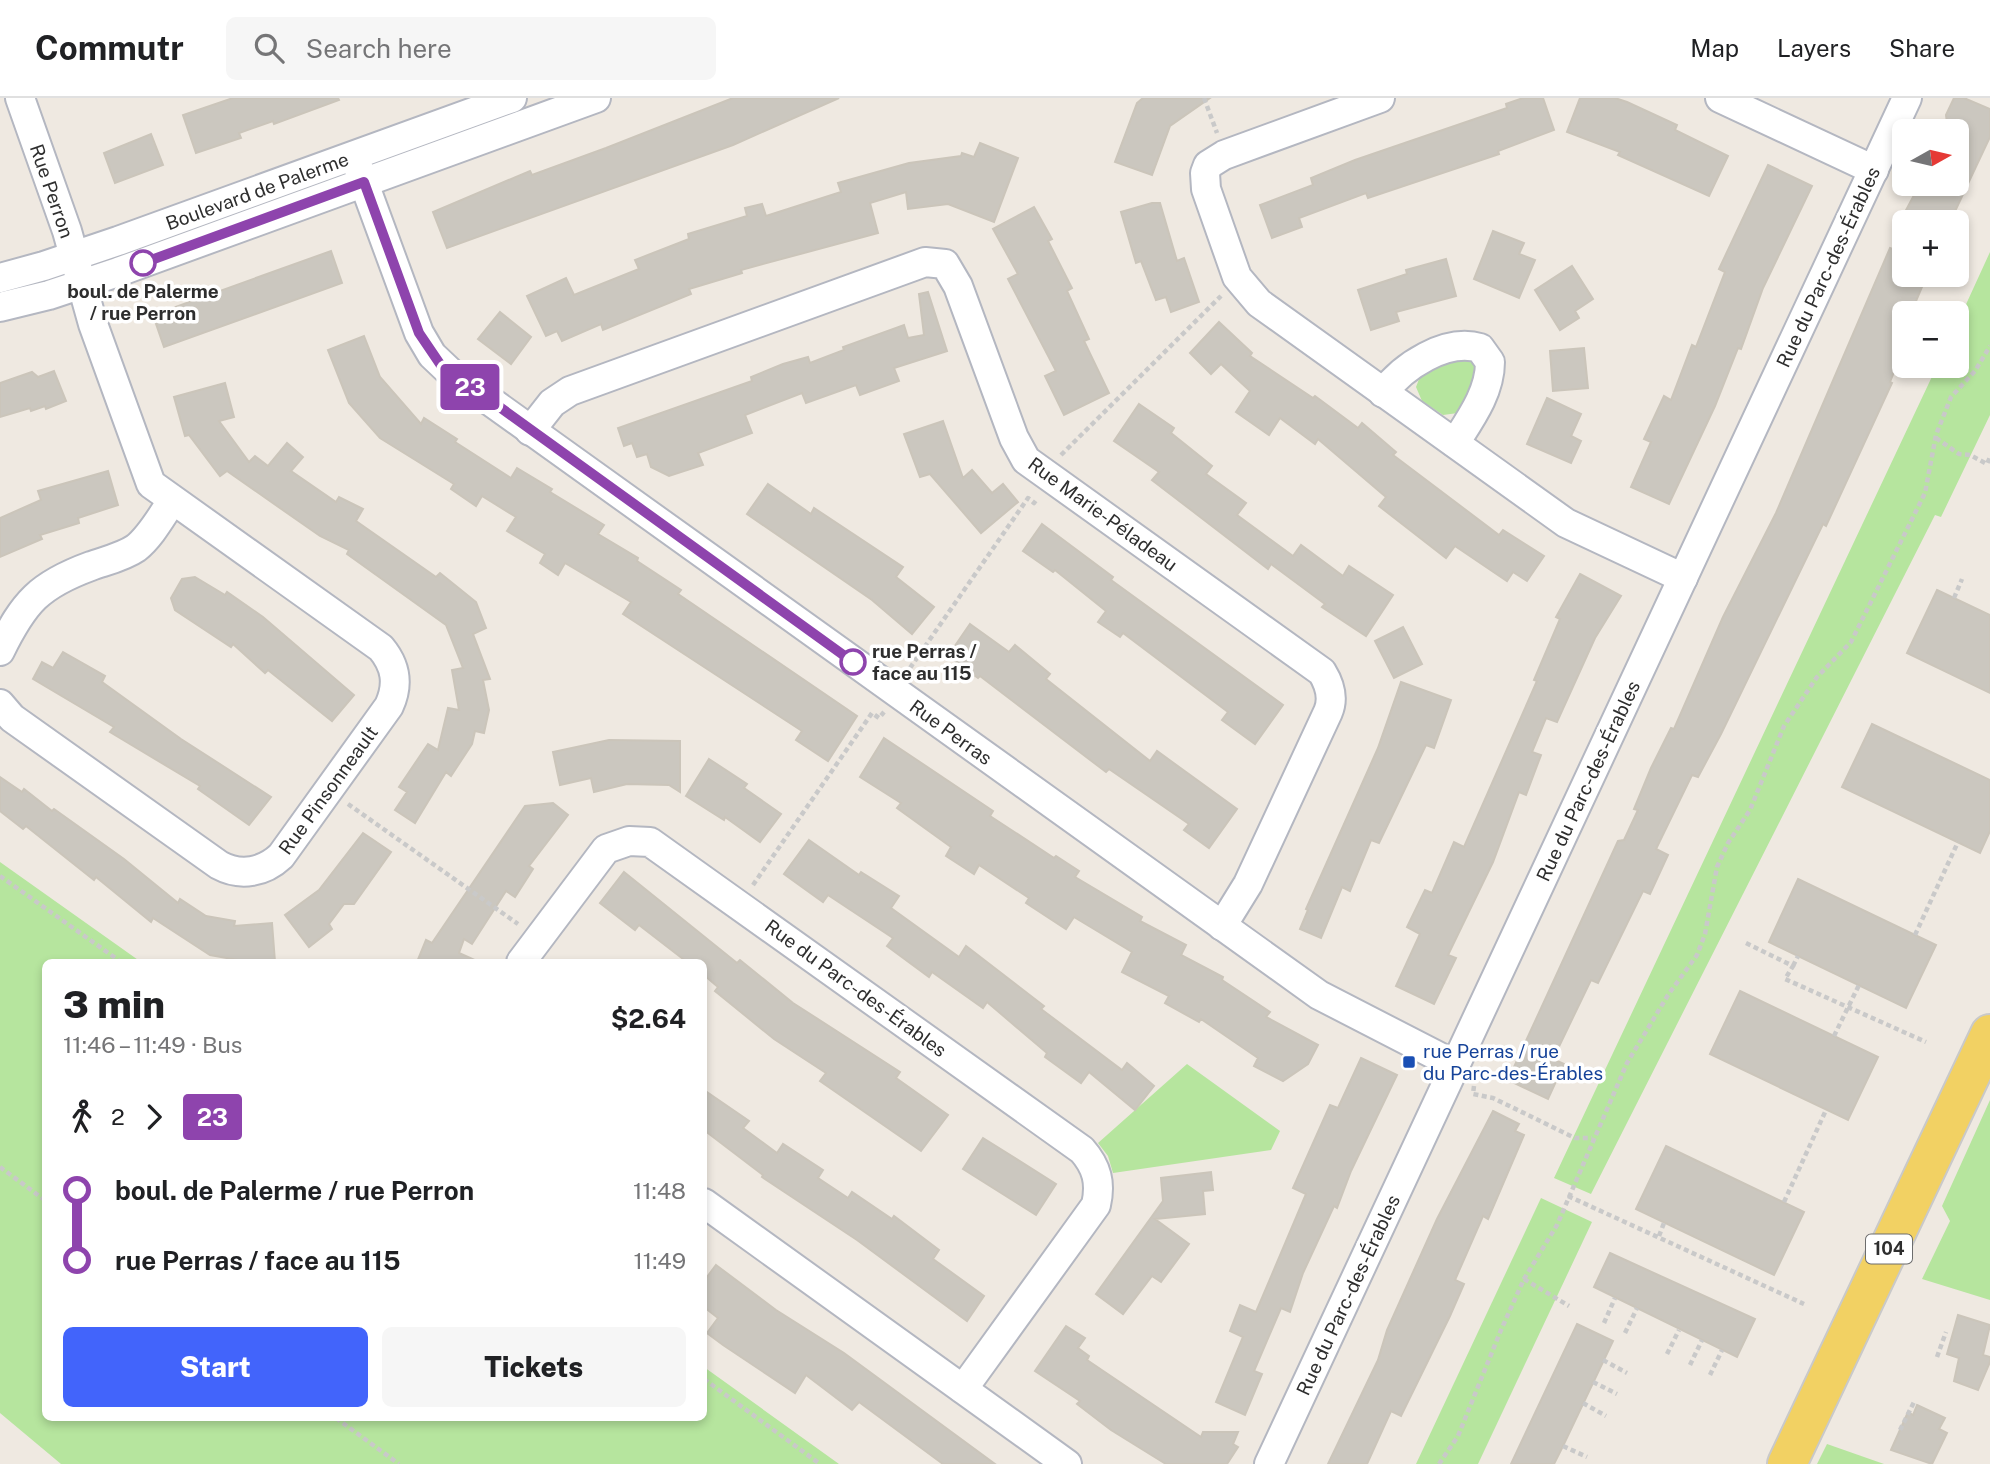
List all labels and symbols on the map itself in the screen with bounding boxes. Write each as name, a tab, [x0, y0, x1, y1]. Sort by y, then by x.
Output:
north arrow	[1892, 119, 1969, 196]
street label: Rue Perron	[26, 141, 78, 241]
street label: Boulevard de Palerme	[163, 148, 351, 234]
street label: Rue du Parc-des-Érables	[1772, 163, 1884, 371]
marker: boul. de Palerme / rue Perron	[130, 250, 156, 276]
place label: boul. de Palerme / rue Perron	[67, 280, 219, 324]
line badge: 23	[438, 364, 502, 410]
street label: Rue Marie-Péladeau	[1024, 453, 1182, 575]
place label: rue Perras / face au 115	[872, 640, 977, 684]
marker: rue Perras / face au 115	[840, 649, 866, 675]
street label: Rue du Parc-des-Érables	[1532, 677, 1644, 885]
street label: Rue Perras	[906, 695, 996, 769]
street label: Rue Pinsonneault	[274, 721, 382, 859]
street label: Rue du Parc-des-Érables	[761, 915, 951, 1061]
place label: rue Perras / rue du Parc-des-Érables	[1423, 1040, 1603, 1084]
marker: rue Perras / rue du Parc-des-Érables	[1401, 1054, 1417, 1070]
street label: Rue du Parc-des-Érables	[1292, 1191, 1404, 1399]
road number: 104	[1866, 1234, 1912, 1264]

